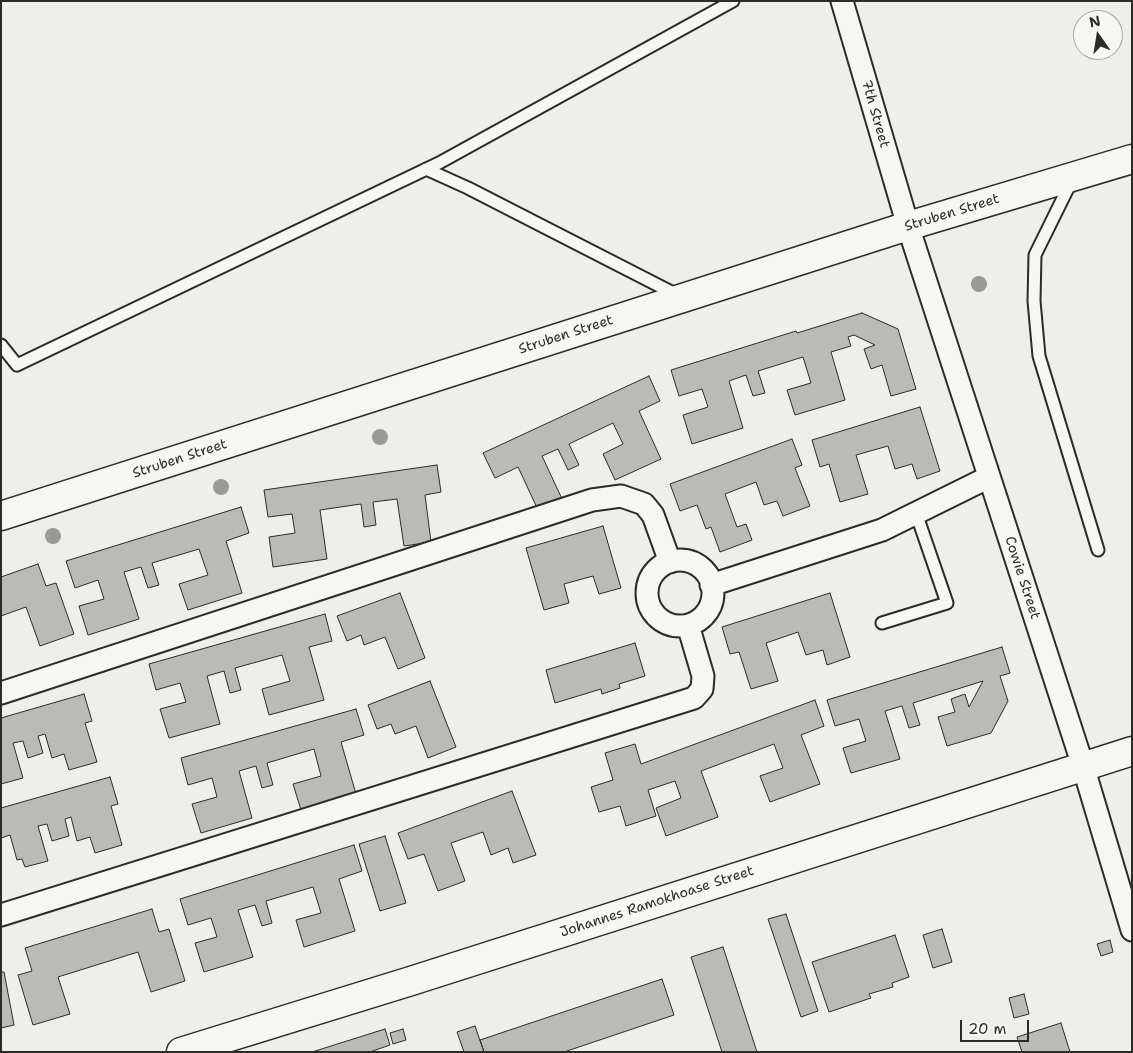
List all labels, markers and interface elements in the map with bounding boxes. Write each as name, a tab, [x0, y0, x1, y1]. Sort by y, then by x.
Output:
north arrow	[1073, 10, 1123, 60]
text: N	[1087, 11, 1102, 31]
street label: 7th Street	[857, 78, 893, 150]
street label: Struben Street	[903, 191, 1001, 235]
street label: Struben Street	[517, 312, 615, 358]
street label: Struben Street	[131, 436, 229, 482]
street label: Cowie Street	[1001, 534, 1043, 622]
street label: Johannes Ramokhoase Street	[558, 863, 756, 941]
scale bar	[963, 1010, 1032, 1042]
text: 20 m	[968, 1019, 1007, 1039]

